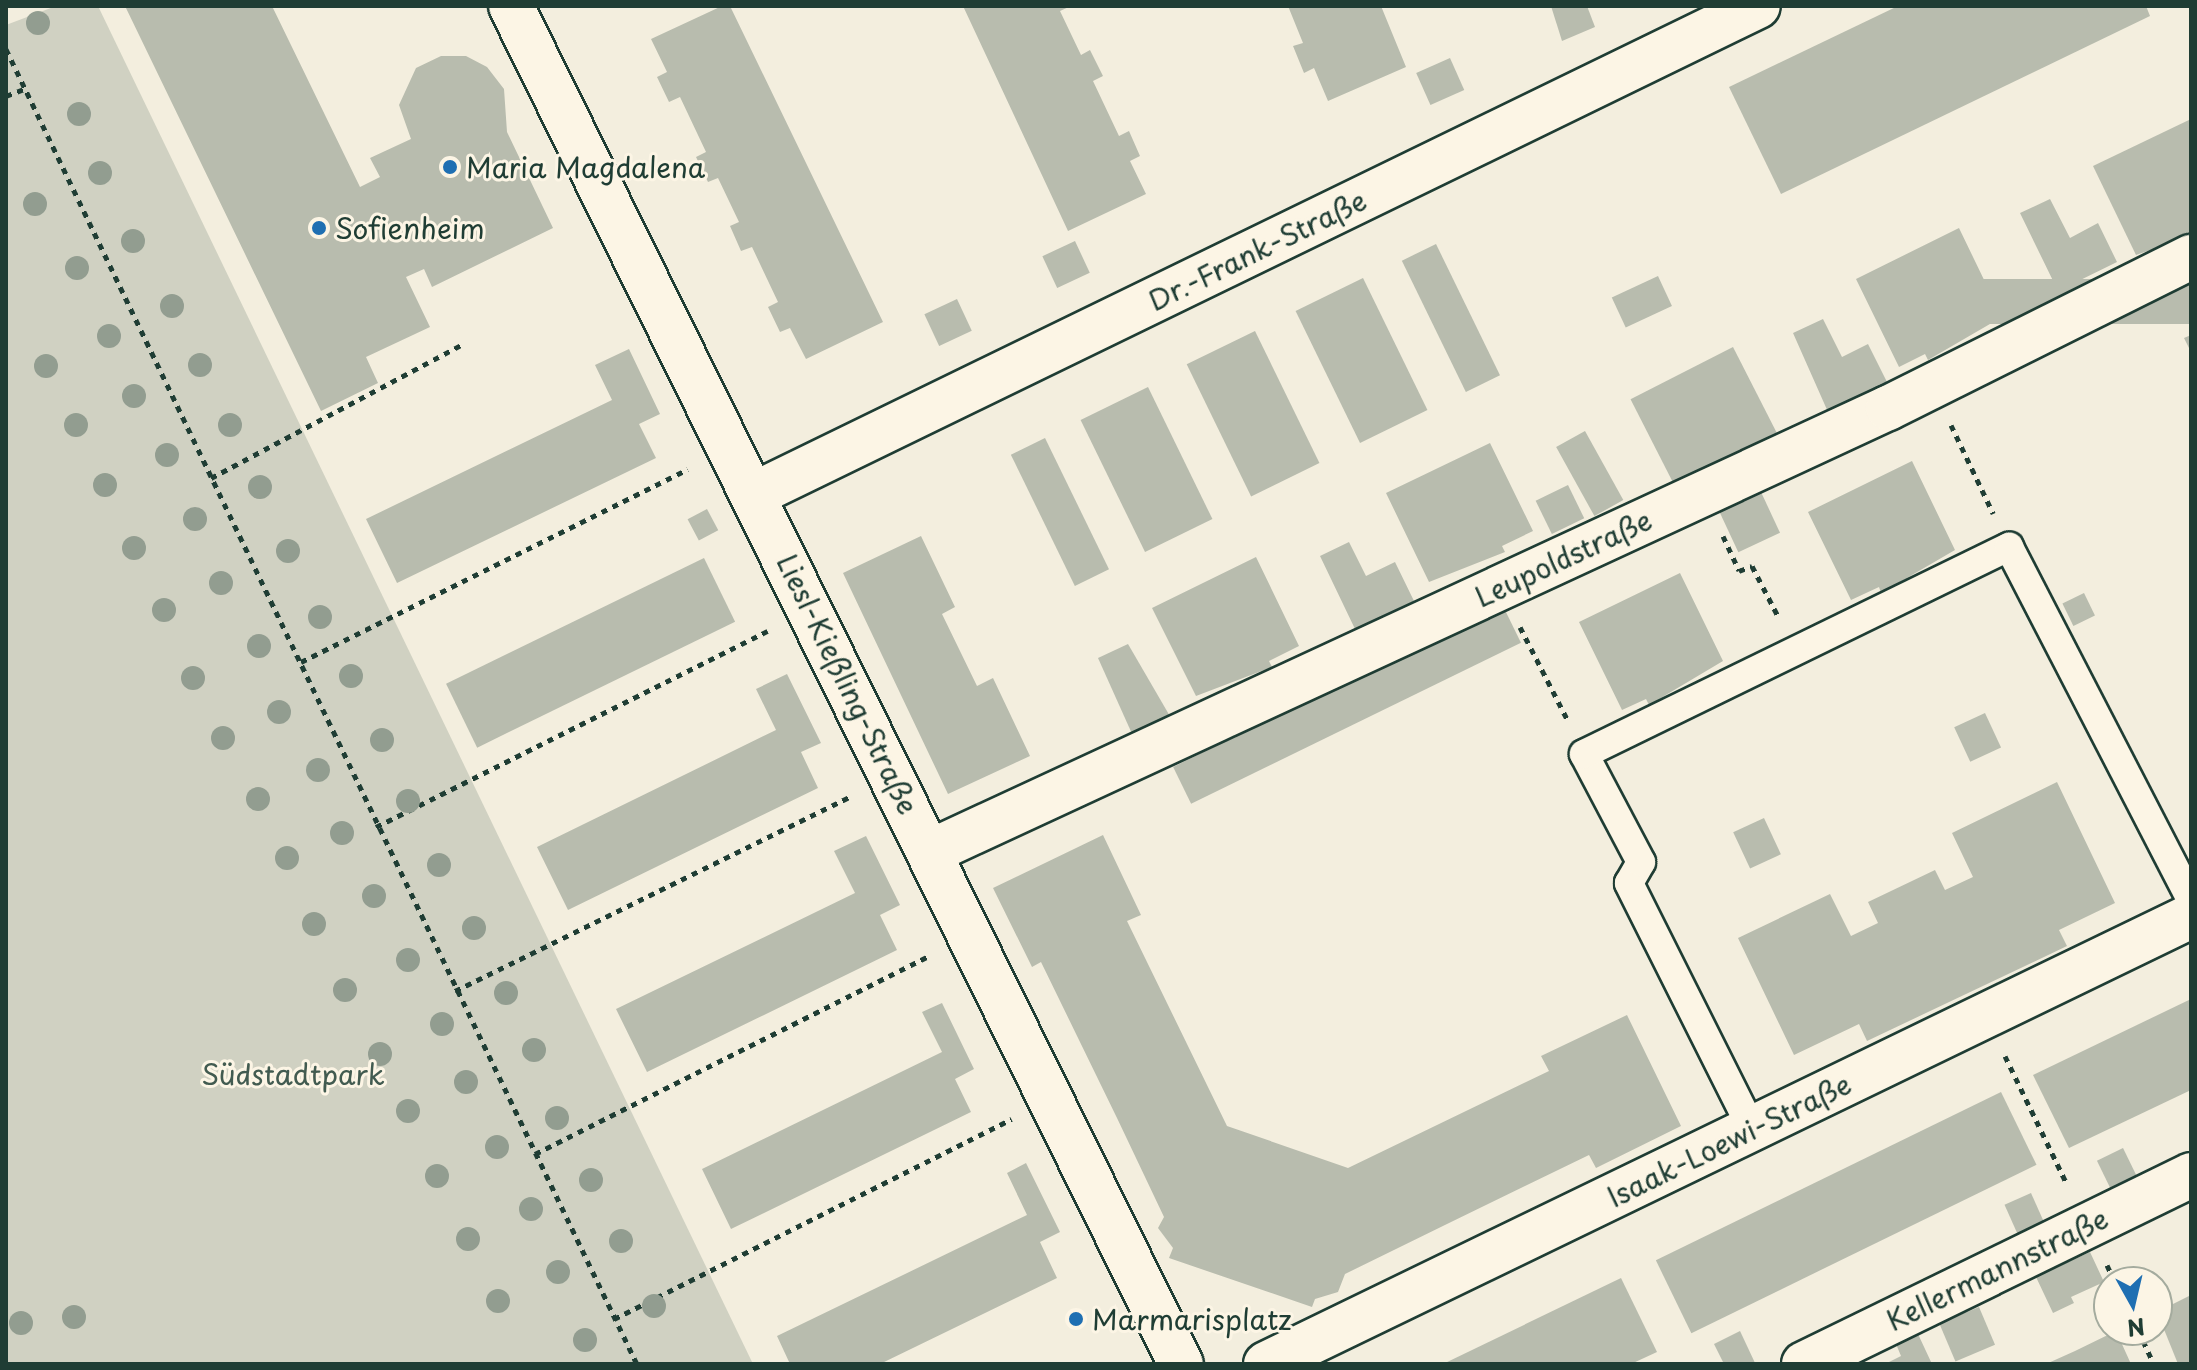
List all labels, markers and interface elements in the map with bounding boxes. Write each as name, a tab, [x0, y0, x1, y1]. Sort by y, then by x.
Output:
place label: Maria Magdalena	[466, 150, 704, 184]
marker: Maria Magdalena	[441, 158, 459, 176]
street label: Dr.-Frank-Straße	[1143, 183, 1371, 317]
place label: Sofienheim	[335, 211, 485, 245]
marker: Sofienheim	[310, 219, 328, 237]
street label: Leupoldstraße	[1469, 502, 1657, 614]
street label: Liesl-Kießling-Straße	[770, 548, 926, 820]
park label: Südstadtpark	[201, 1057, 385, 1091]
street label: Isaak-Loewi-Straße	[1602, 1066, 1856, 1214]
street label: Kellermannstraße	[1881, 1201, 2113, 1337]
north arrow	[2093, 1266, 2173, 1346]
place label: Marmarisplatz	[1092, 1302, 1292, 1336]
marker: Marmarisplatz	[1067, 1310, 1085, 1328]
text: N	[2125, 1311, 2147, 1346]

